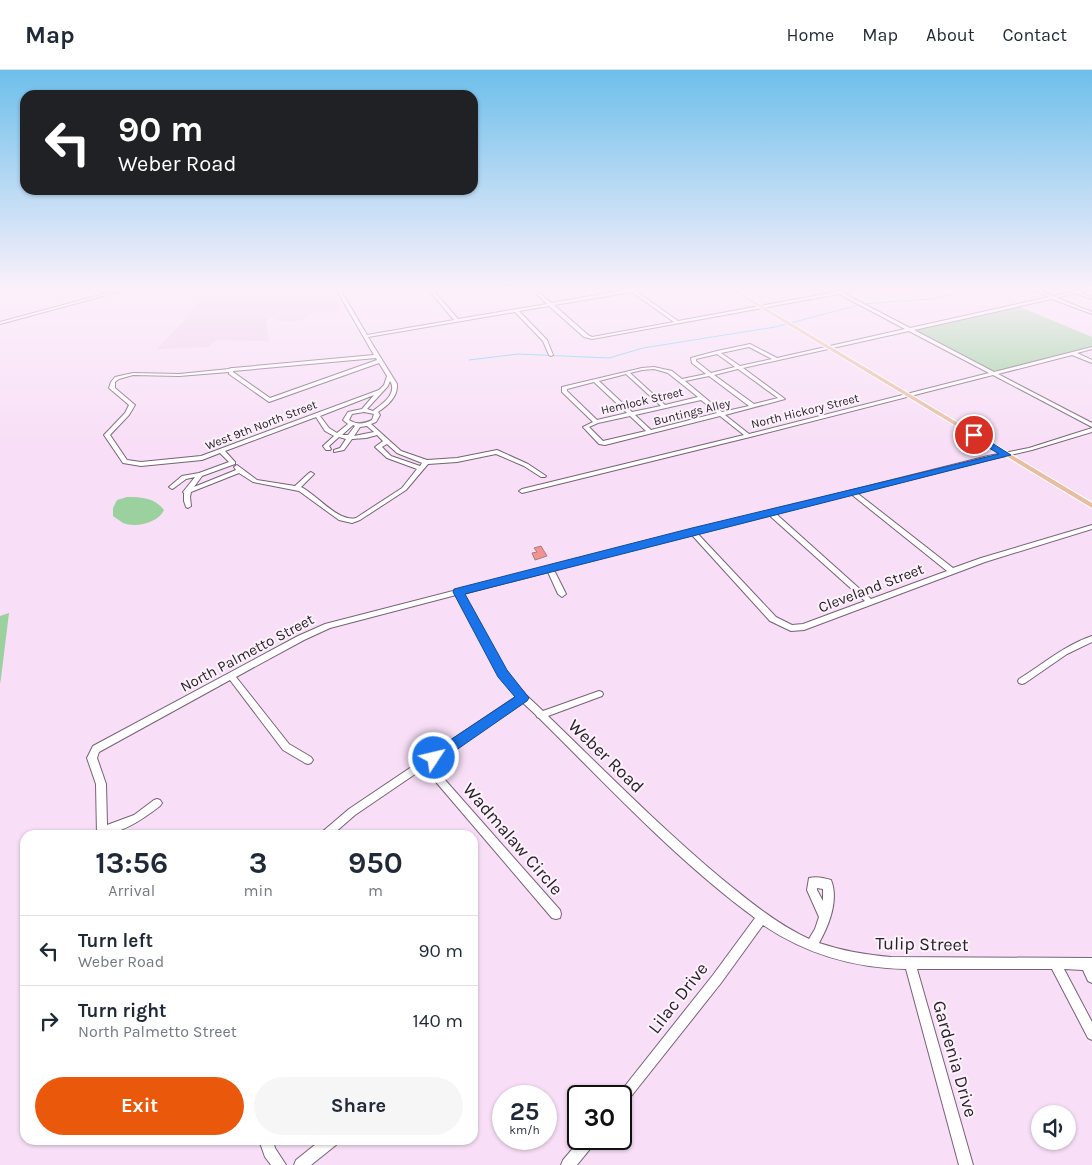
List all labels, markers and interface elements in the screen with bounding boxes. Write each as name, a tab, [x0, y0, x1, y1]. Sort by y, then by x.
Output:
text: Map	[25, 21, 75, 49]
text: Home	[786, 24, 834, 46]
text: Map	[862, 24, 898, 46]
text: About	[926, 24, 975, 46]
text: Contact	[1003, 24, 1067, 46]
text: 90 m	[118, 109, 204, 150]
icon: left	[35, 110, 100, 175]
text: Weber Road	[118, 151, 236, 177]
street label: Hemlock Street	[599, 385, 685, 417]
street label: North Hickory Street	[750, 391, 861, 431]
street label: Buntings Alley	[652, 396, 732, 428]
street label: West 9th North Street	[203, 397, 319, 453]
pin	[953, 414, 995, 456]
icon: arrive	[960, 421, 988, 449]
street label: Cleveland Street	[816, 559, 927, 616]
street label: North Palmetto Street	[177, 610, 317, 696]
street label: Weber Road	[564, 714, 648, 798]
position arrow	[407, 731, 459, 783]
street label: Wadmalaw Circle	[458, 778, 568, 900]
text: 13:56	[95, 845, 168, 881]
text: 3	[249, 845, 268, 881]
text: 950	[348, 845, 403, 881]
text: Arrival	[108, 881, 155, 900]
text: min	[243, 881, 273, 900]
text: m	[368, 881, 383, 900]
text: Turn left	[78, 930, 153, 952]
street label: Tulip Street	[875, 932, 969, 956]
icon: left	[35, 937, 63, 965]
text: 90 m	[418, 940, 463, 962]
text: Weber Road	[78, 952, 164, 971]
street label: Lilac Drive	[643, 958, 713, 1038]
street label: Gardenia Drive	[928, 998, 982, 1120]
text: Turn right	[78, 1000, 167, 1022]
icon: right	[35, 1007, 63, 1035]
text: 140 m	[413, 1010, 463, 1032]
text: North Palmetto Street	[78, 1022, 237, 1041]
button: Exit	[35, 1077, 244, 1135]
button: Share	[254, 1077, 463, 1135]
speed limit sign: 30	[567, 1085, 632, 1150]
text: 25	[510, 1097, 539, 1126]
map controls	[1031, 1105, 1076, 1150]
button: sound	[1031, 1105, 1076, 1150]
text: km/h	[509, 1123, 540, 1137]

